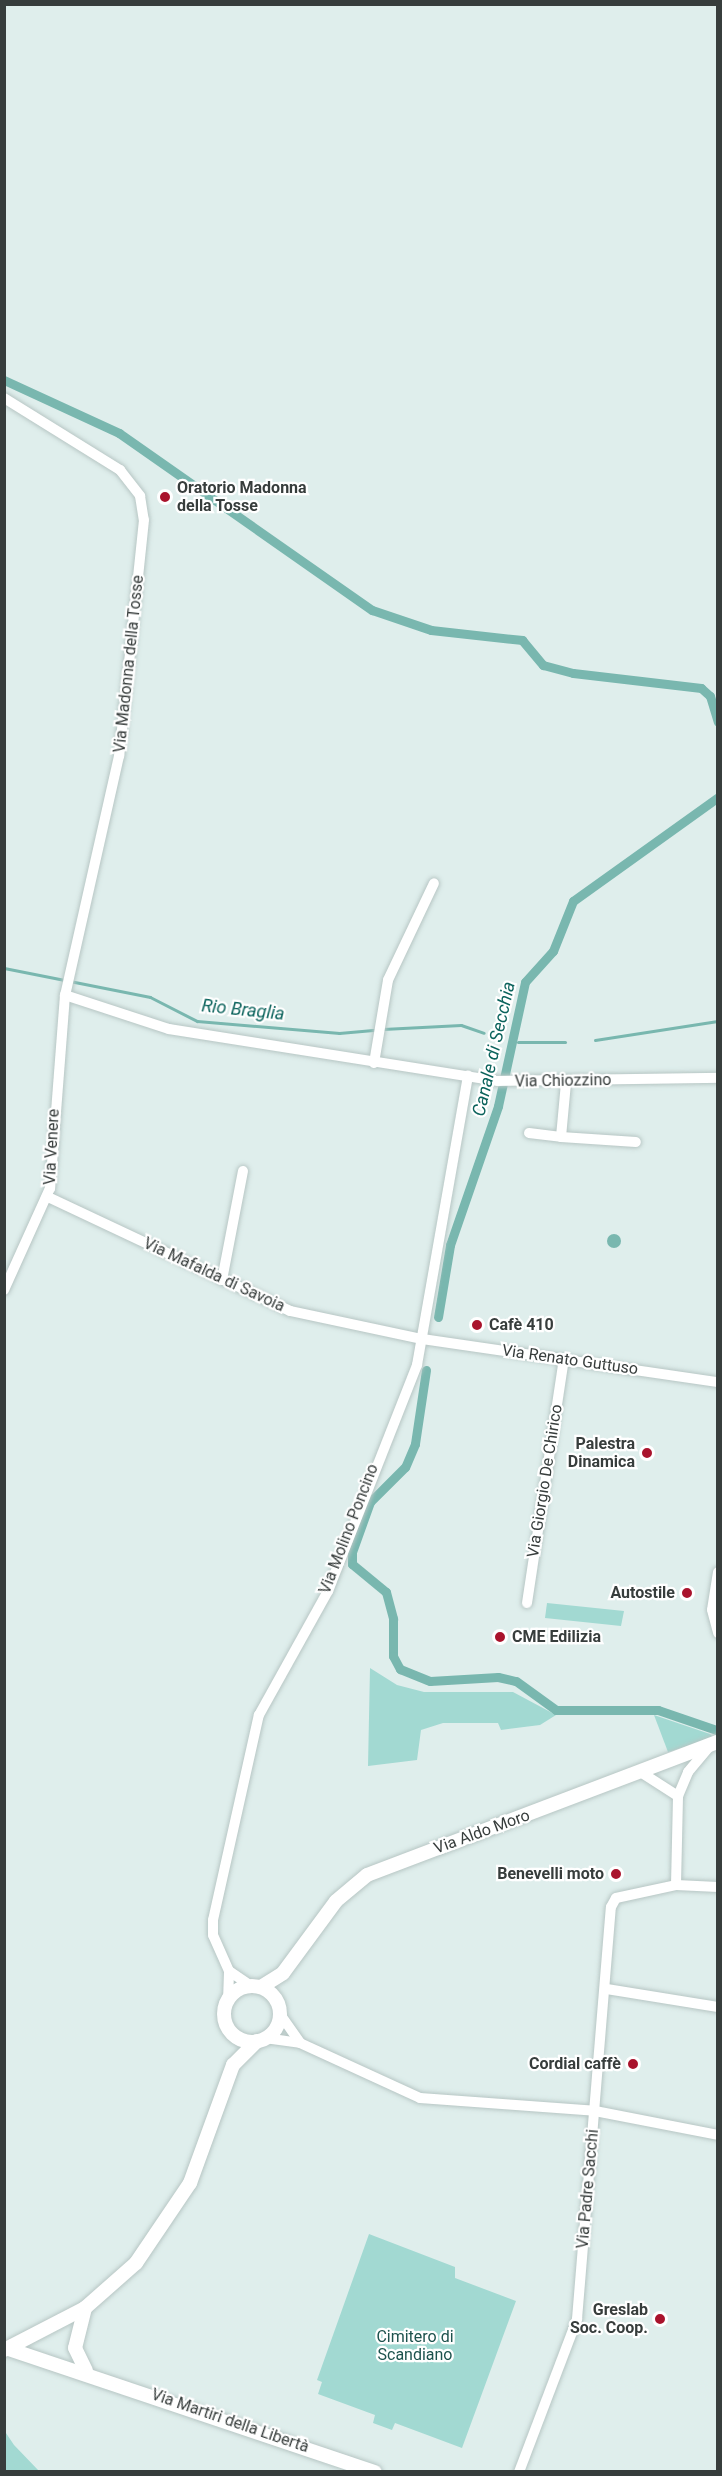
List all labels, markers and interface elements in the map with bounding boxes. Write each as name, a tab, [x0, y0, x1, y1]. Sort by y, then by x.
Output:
place label: Oratorio Madonna della Tosse	[177, 478, 307, 516]
marker: Oratorio Madonna della Tosse	[158, 490, 172, 504]
street label: Via Madonna della Tosse	[110, 574, 148, 754]
water label: Canale di Secchia	[468, 979, 520, 1119]
water label: Rio Braglia	[201, 995, 285, 1025]
street label: Via Chiozzino	[515, 1071, 611, 1091]
street label: Via Venere	[40, 1108, 64, 1186]
street label: Via Mafalda di Savoia	[140, 1234, 288, 1316]
place label: Cafè 410	[489, 1315, 554, 1335]
marker: Cafè 410	[470, 1318, 484, 1332]
street label: Via Renato Guttuso	[501, 1341, 639, 1379]
street label: Via Giorgio De Chirico	[523, 1403, 567, 1559]
place label: Palestra Dinamica	[568, 1434, 635, 1472]
marker: Palestra Dinamica	[640, 1446, 654, 1460]
street label: Via Molino Poncino	[315, 1461, 383, 1597]
place label: Autostile	[610, 1583, 675, 1603]
marker: Autostile	[680, 1586, 694, 1600]
place label: CME Edilizia	[512, 1627, 601, 1647]
marker: CME Edilizia	[493, 1630, 507, 1644]
street label: Via Aldo Moro	[431, 1806, 533, 1858]
place label: Benevelli moto	[497, 1864, 604, 1884]
marker: Benevelli moto	[609, 1867, 623, 1881]
place label: Cordial caffè	[529, 2054, 621, 2074]
marker: Cordial caffè	[626, 2057, 640, 2071]
street label: Via Padre Sacchi	[573, 2128, 603, 2250]
place label: Greslab Soc. Coop.	[570, 2300, 648, 2338]
marker: Greslab Soc. Coop.	[653, 2312, 667, 2326]
park label: Cimitero di Scandiano	[376, 2327, 454, 2365]
street label: Via Martiri della Libertà	[149, 2385, 311, 2457]

